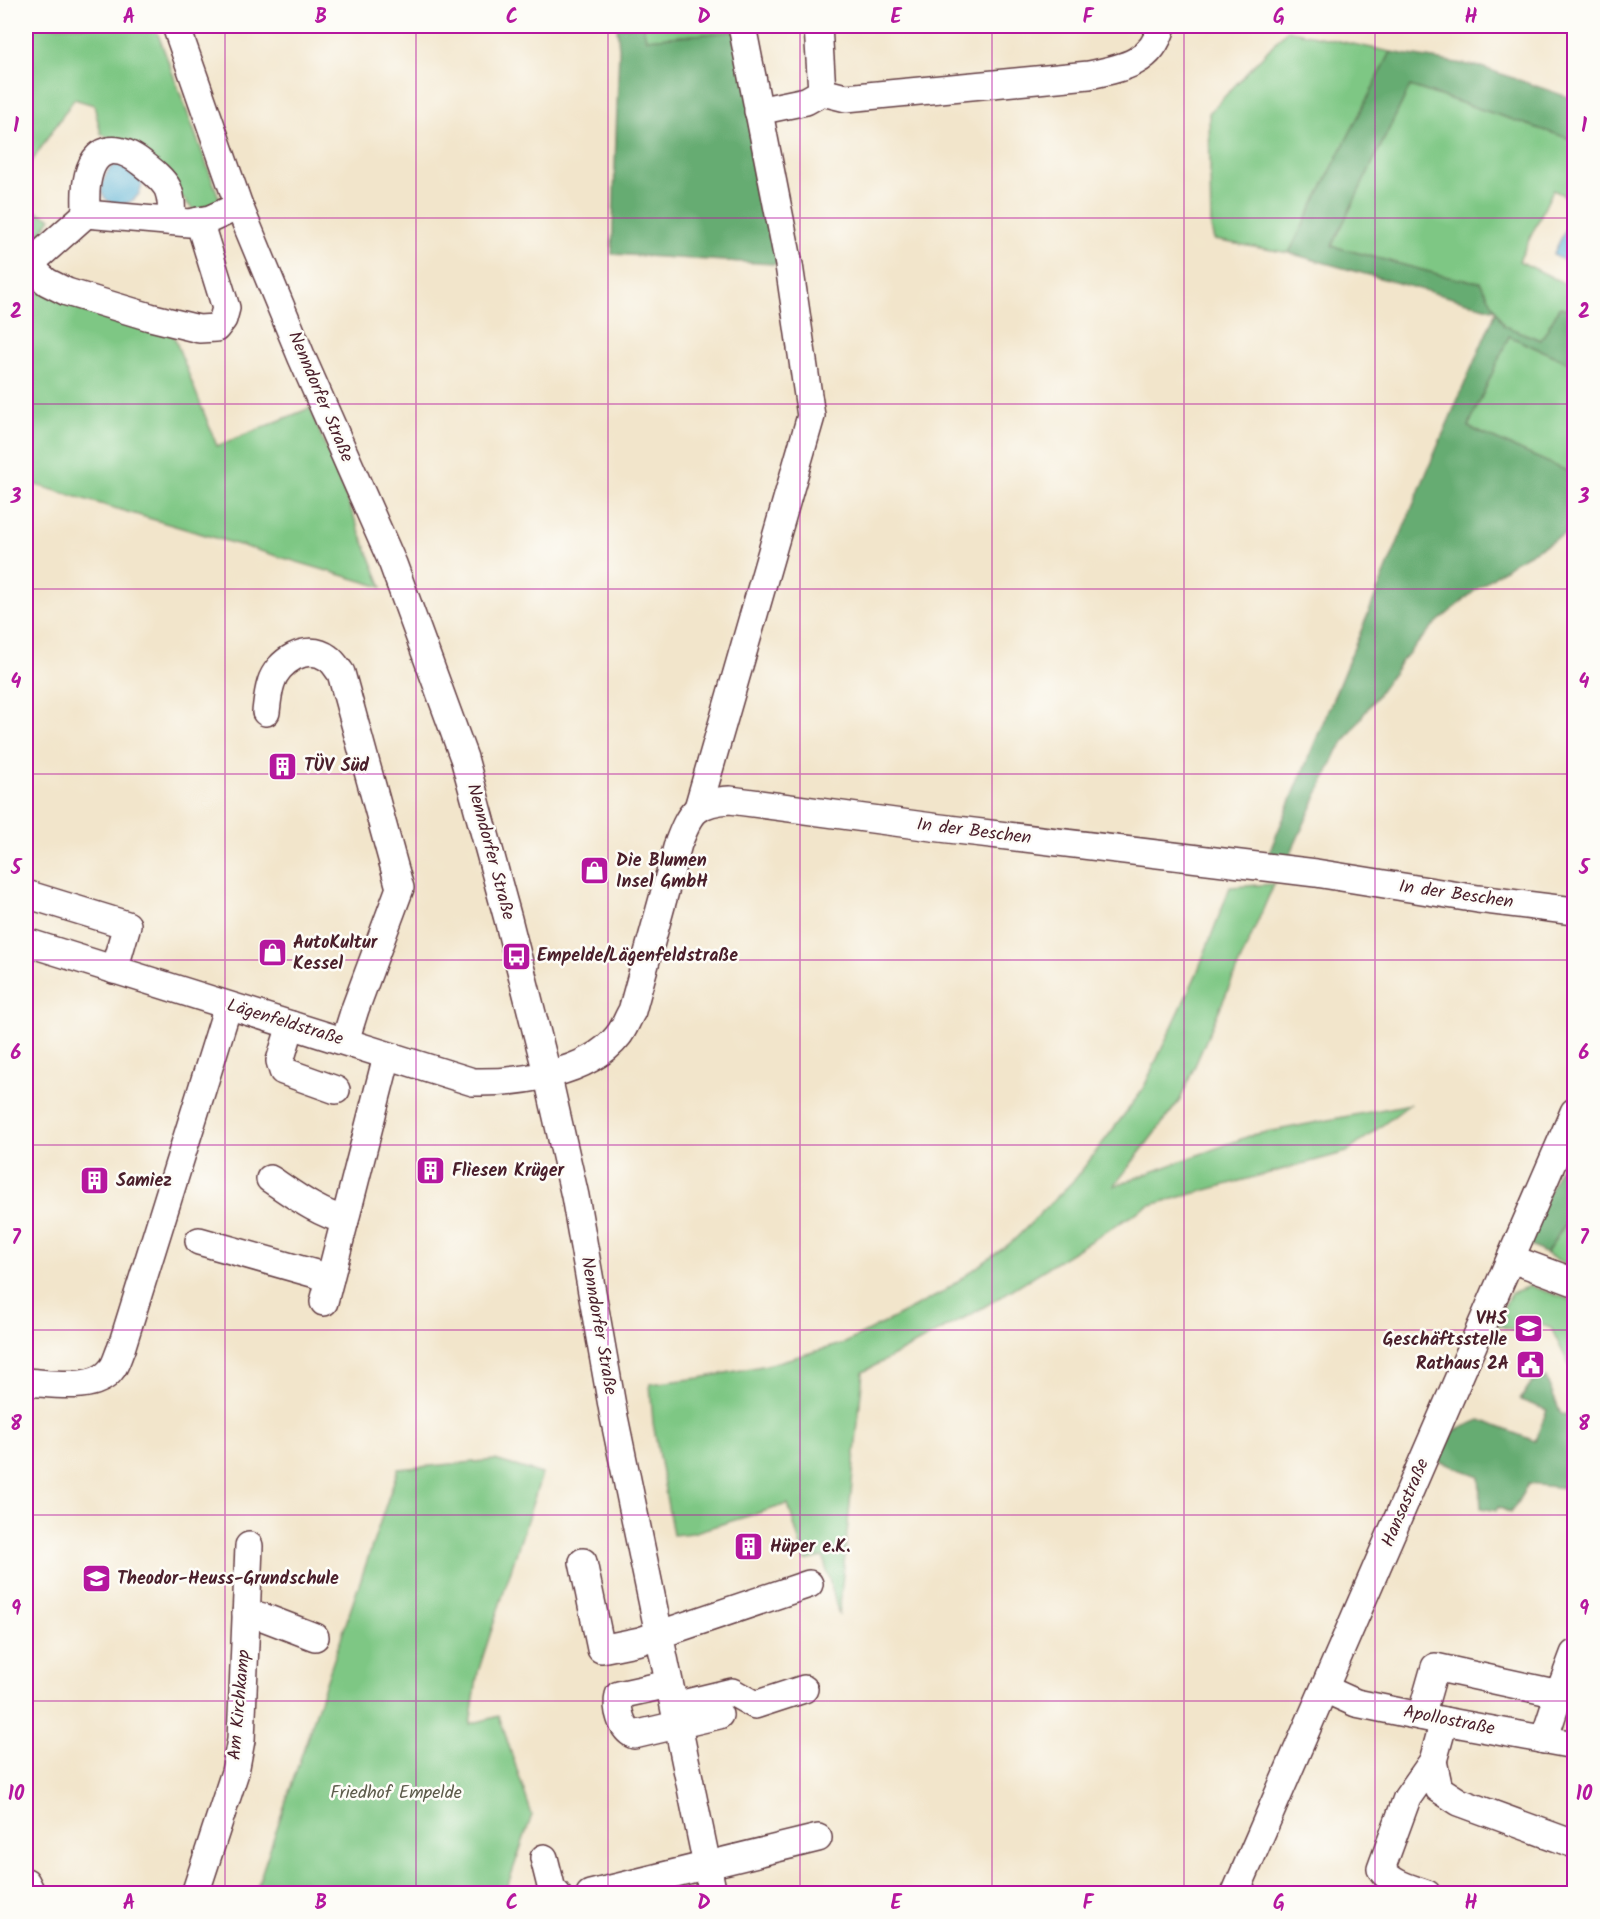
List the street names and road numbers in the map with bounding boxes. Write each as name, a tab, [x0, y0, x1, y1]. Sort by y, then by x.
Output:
street label: Nenndorfer Straße	[279, 327, 361, 467]
street label: Nenndorfer Straße	[458, 781, 522, 923]
street label: In der Beschen	[915, 811, 1033, 853]
street label: In der Beschen	[1397, 873, 1515, 917]
street label: Lägenfeldstraße	[223, 992, 347, 1054]
street label: Nenndorfer Straße	[572, 1254, 624, 1398]
street label: Hansastraße	[1374, 1454, 1438, 1552]
street label: Am Kirchkamp	[221, 1648, 259, 1761]
street label: Apollostraße	[1401, 1698, 1497, 1744]

